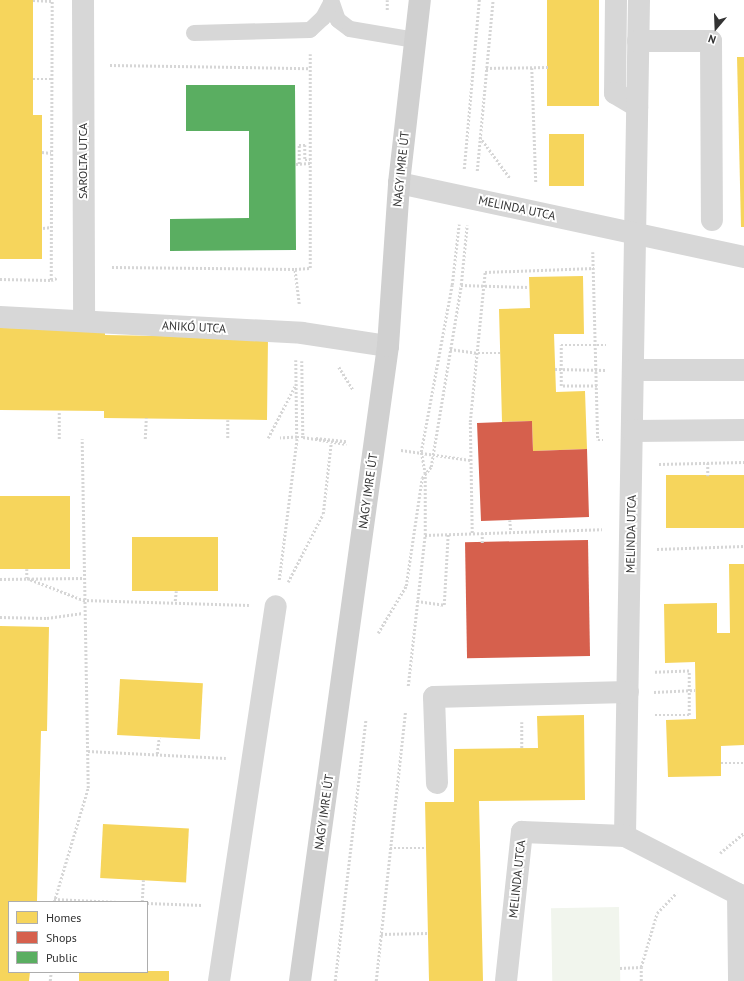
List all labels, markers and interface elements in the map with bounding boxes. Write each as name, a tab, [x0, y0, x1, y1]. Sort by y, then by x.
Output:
north arrow	[696, 8, 736, 48]
text: N	[706, 32, 718, 47]
street label: SAROLTA UTCA	[76, 123, 90, 199]
street label: NAGY IMRE ÚT	[390, 130, 412, 208]
street label: MELINDA UTCA	[477, 193, 557, 223]
street label: ANIKÓ UTCA	[162, 318, 226, 336]
street label: NAGY IMRE ÚT	[356, 452, 380, 530]
street label: MELINDA UTCA	[623, 494, 639, 574]
street label: NAGY IMRE ÚT	[312, 773, 336, 851]
street label: MELINDA UTCA	[506, 839, 528, 919]
legend	[8, 901, 148, 973]
text: Homes	[46, 910, 81, 925]
text: Shops	[46, 930, 77, 945]
text: Public	[46, 950, 77, 965]

